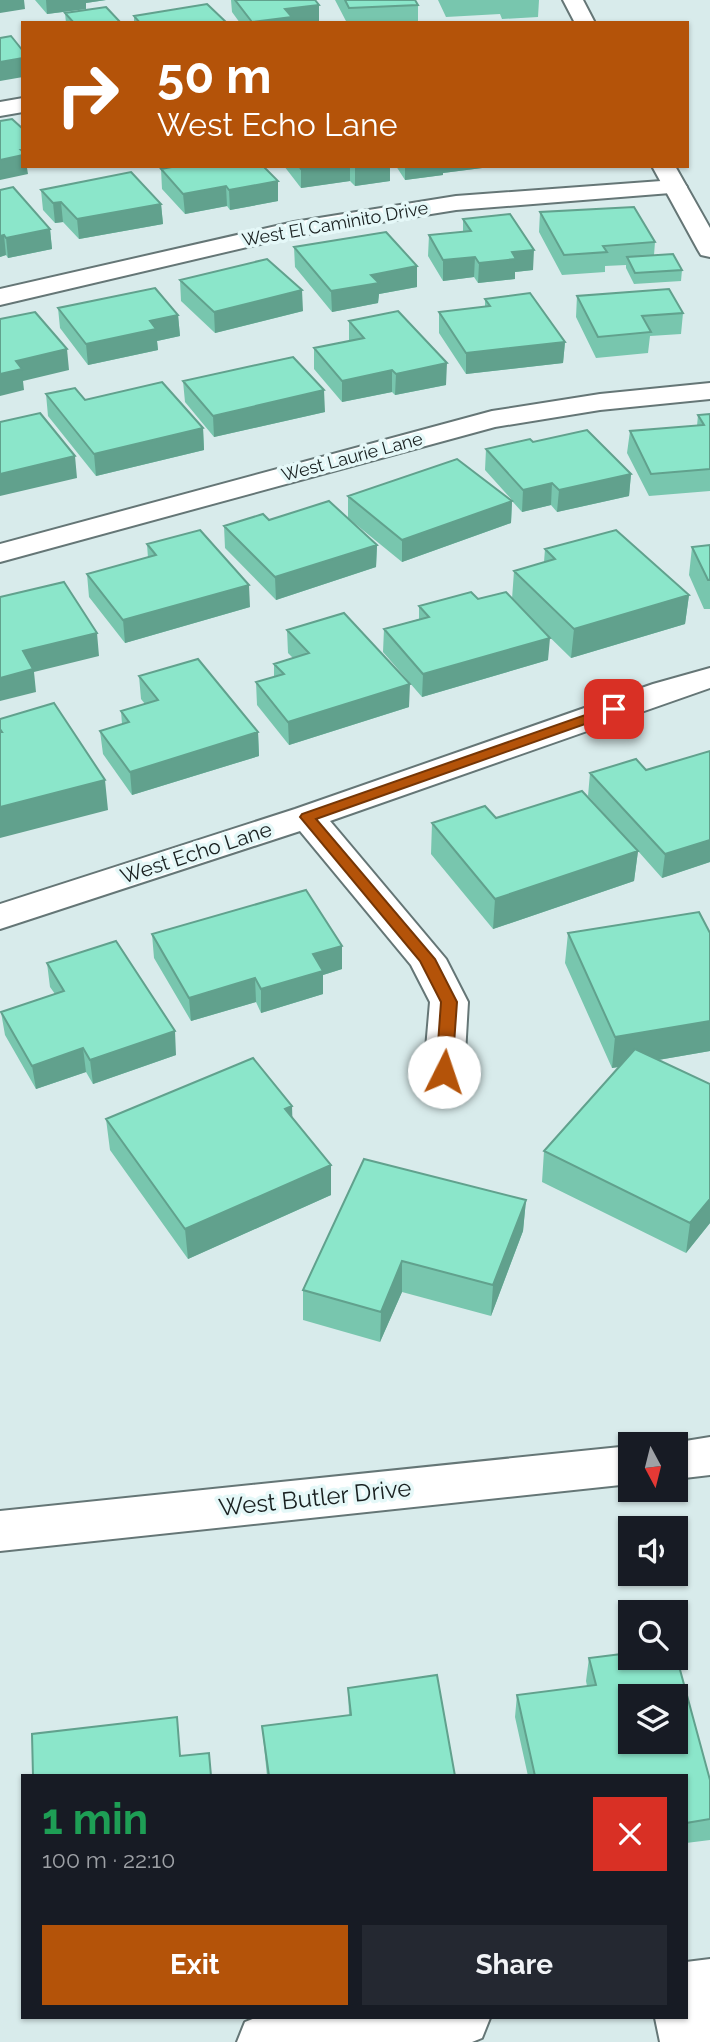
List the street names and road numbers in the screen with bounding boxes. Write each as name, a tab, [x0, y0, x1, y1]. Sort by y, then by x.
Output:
street label: West El Caminito Drive	[240, 197, 430, 250]
street label: West Laurie Lane	[279, 427, 425, 485]
street label: West Echo Lane	[117, 816, 275, 889]
street label: West Butler Drive	[217, 1473, 413, 1522]

